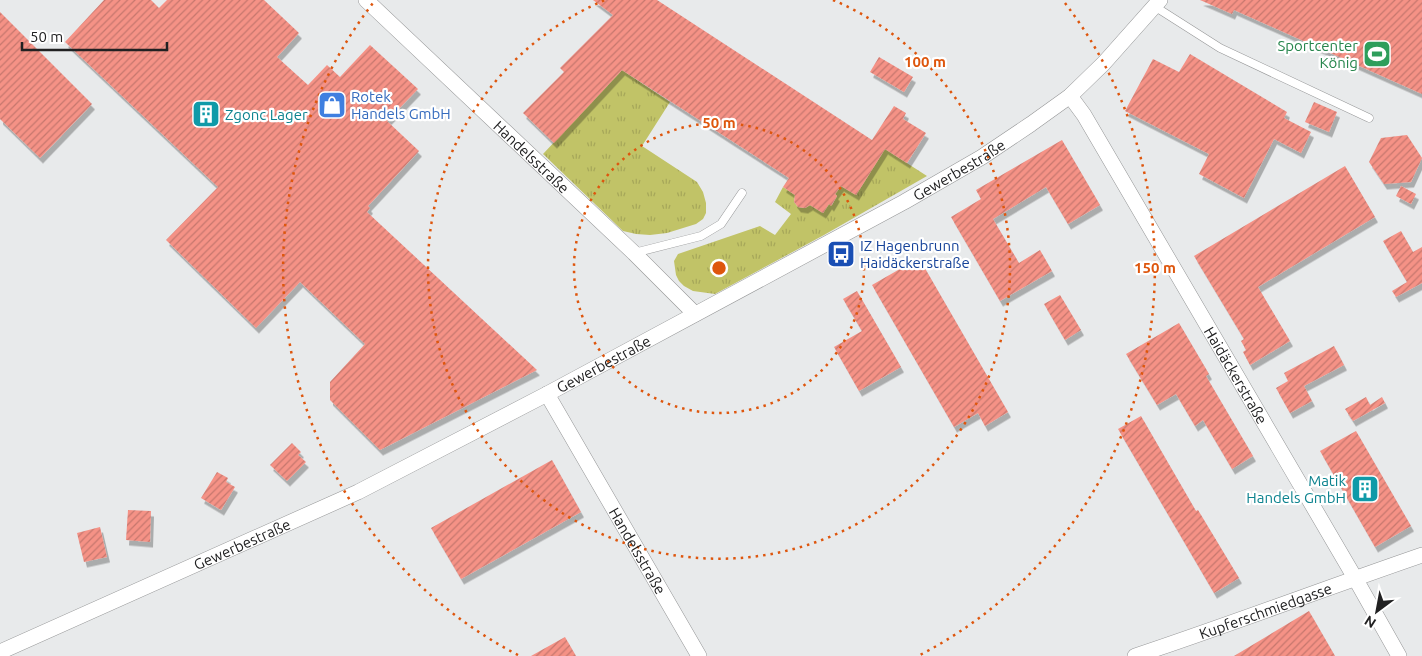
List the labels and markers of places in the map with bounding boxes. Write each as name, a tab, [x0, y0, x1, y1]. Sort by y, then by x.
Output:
place label: Sportcenter König	[1277, 37, 1358, 71]
sports icon: Sportcenter König	[1362, 39, 1392, 69]
place label: Rotek Handels GmbH	[351, 88, 451, 122]
shop icon: Rotek Handels GmbH	[317, 90, 347, 120]
building icon: Zgonc Lager	[191, 99, 221, 129]
place label: Zgonc Lager	[225, 106, 308, 123]
place label: IZ Hagenbrunn Haidäckerstraße	[860, 237, 970, 271]
bus stop icon: IZ Hagenbrunn Haidäckerstraße	[826, 239, 856, 269]
centre of rings	[710, 259, 728, 277]
place label: Matik Handels GmbH	[1246, 472, 1346, 506]
building icon: Matik Handels GmbH	[1350, 474, 1380, 504]

